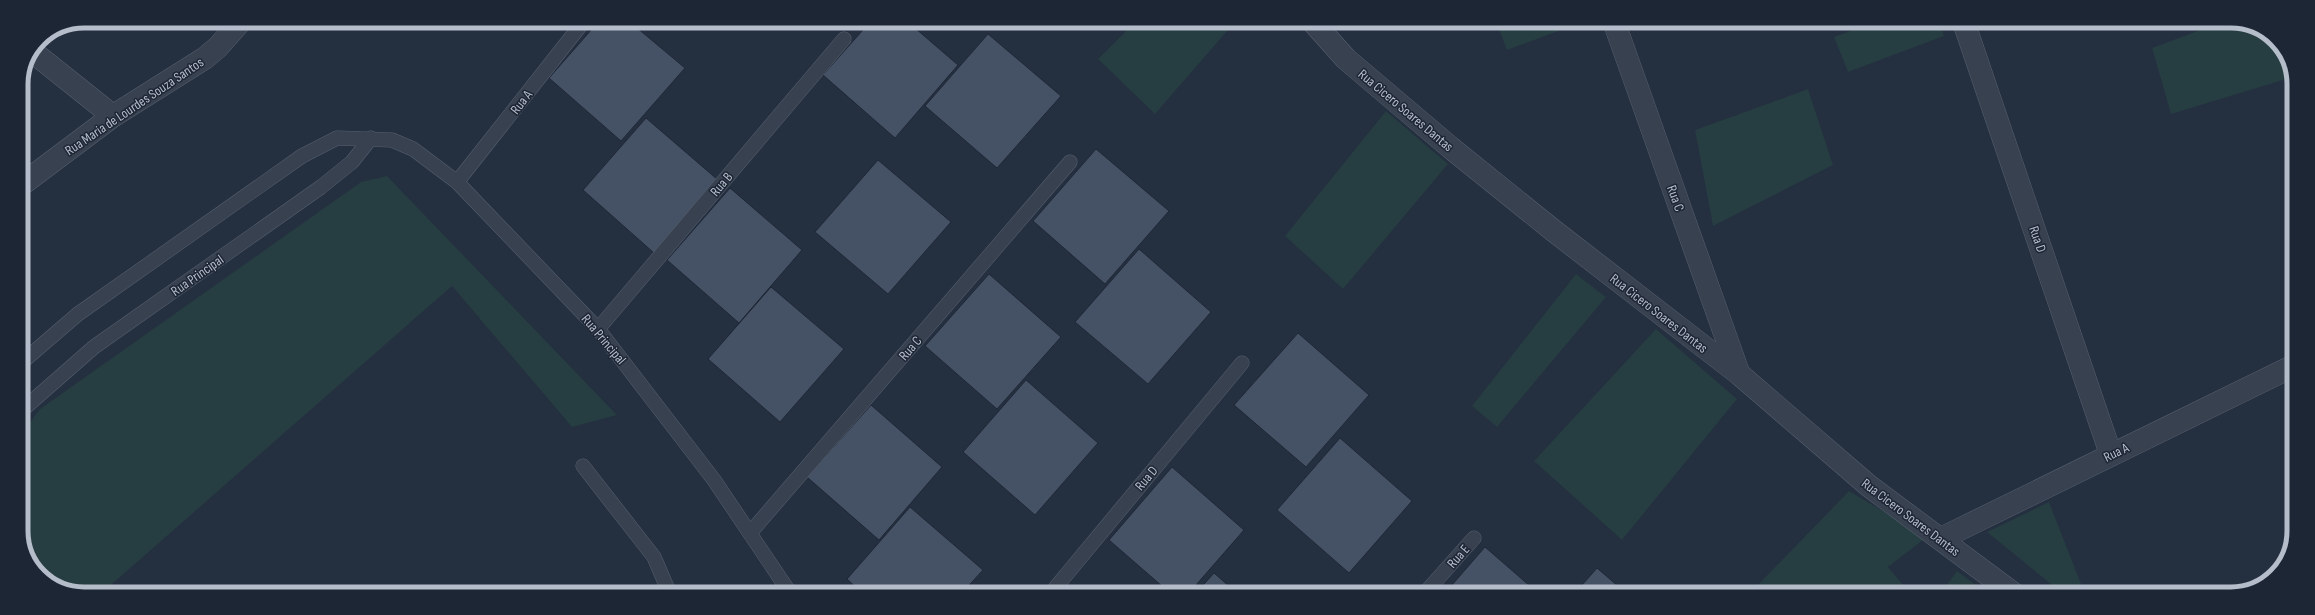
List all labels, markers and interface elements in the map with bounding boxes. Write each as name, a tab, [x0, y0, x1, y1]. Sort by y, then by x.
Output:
street label: Rua Maria de Lourdes Souza Santos	[62, 54, 207, 159]
street label: Rua Cicero Soares Dantas	[1355, 66, 1457, 155]
street label: Rua A	[507, 86, 537, 118]
street label: Rua B	[706, 169, 736, 200]
street label: Rua C	[1663, 183, 1688, 214]
street label: Rua D	[2025, 224, 2050, 255]
street label: Rua Principal	[168, 251, 227, 300]
street label: Rua Cicero Soares Dantas	[1607, 270, 1711, 357]
street label: Rua Principal	[578, 311, 630, 368]
street label: Rua C	[895, 333, 926, 364]
street label: Rua A	[2101, 439, 2132, 466]
street label: Rua D	[1131, 462, 1162, 494]
street label: Rua Cicero Soares Dantas	[1858, 475, 1963, 560]
street label: Rua E	[1444, 541, 1473, 572]

